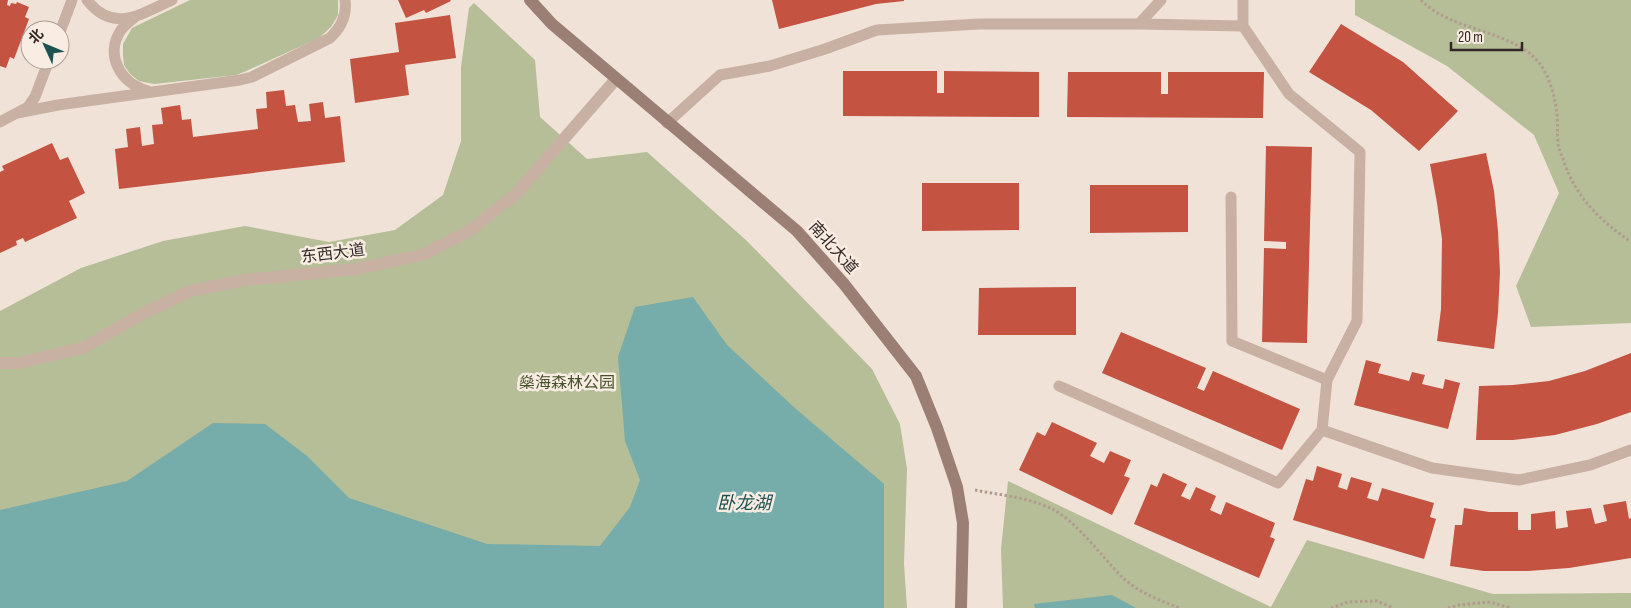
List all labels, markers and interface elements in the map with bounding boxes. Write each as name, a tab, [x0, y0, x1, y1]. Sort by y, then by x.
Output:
north arrow	[20, 20, 70, 70]
scale bar	[1451, 20, 1522, 52]
text: 北	[25, 25, 47, 47]
text: 20 m	[1458, 28, 1483, 47]
street label: 南北大道	[805, 218, 861, 278]
street label: 东西大道	[300, 241, 366, 267]
park label: 燊海森林公园	[519, 374, 615, 393]
water label: 卧龙湖	[717, 493, 774, 514]

